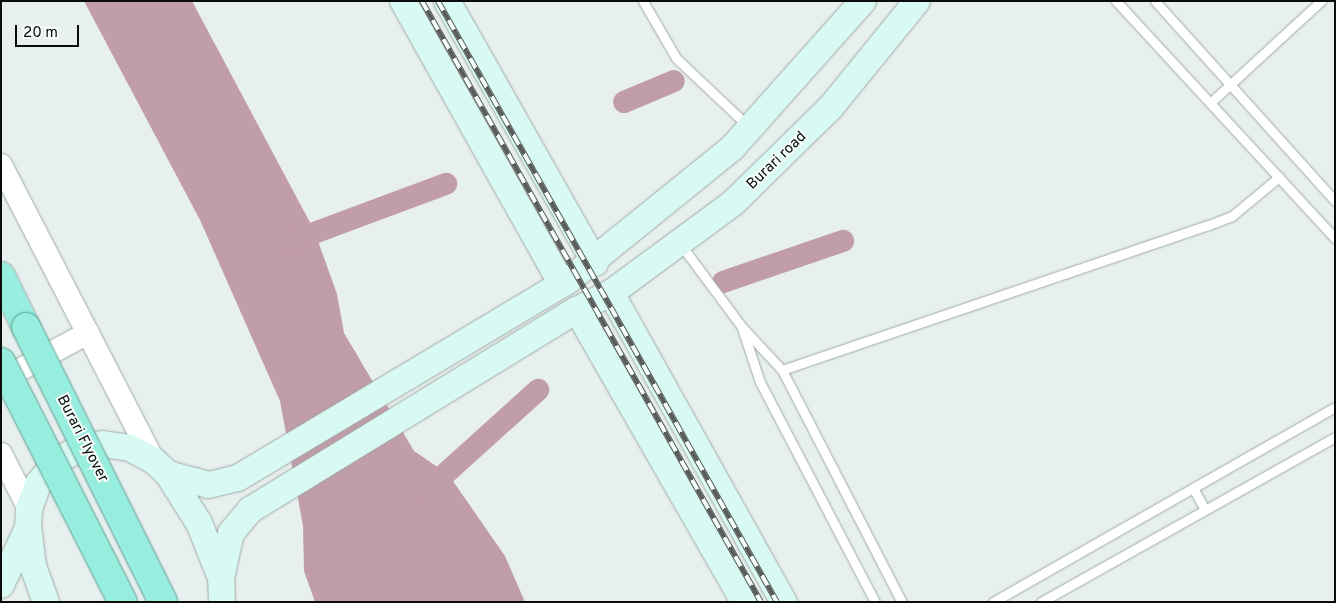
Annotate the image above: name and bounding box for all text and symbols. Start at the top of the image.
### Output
scale bar [18,15,81,47]
text: 20 m [23,24,58,43]
street label: Burari road [744,128,810,194]
street label: Burari Flyover [52,392,112,486]

